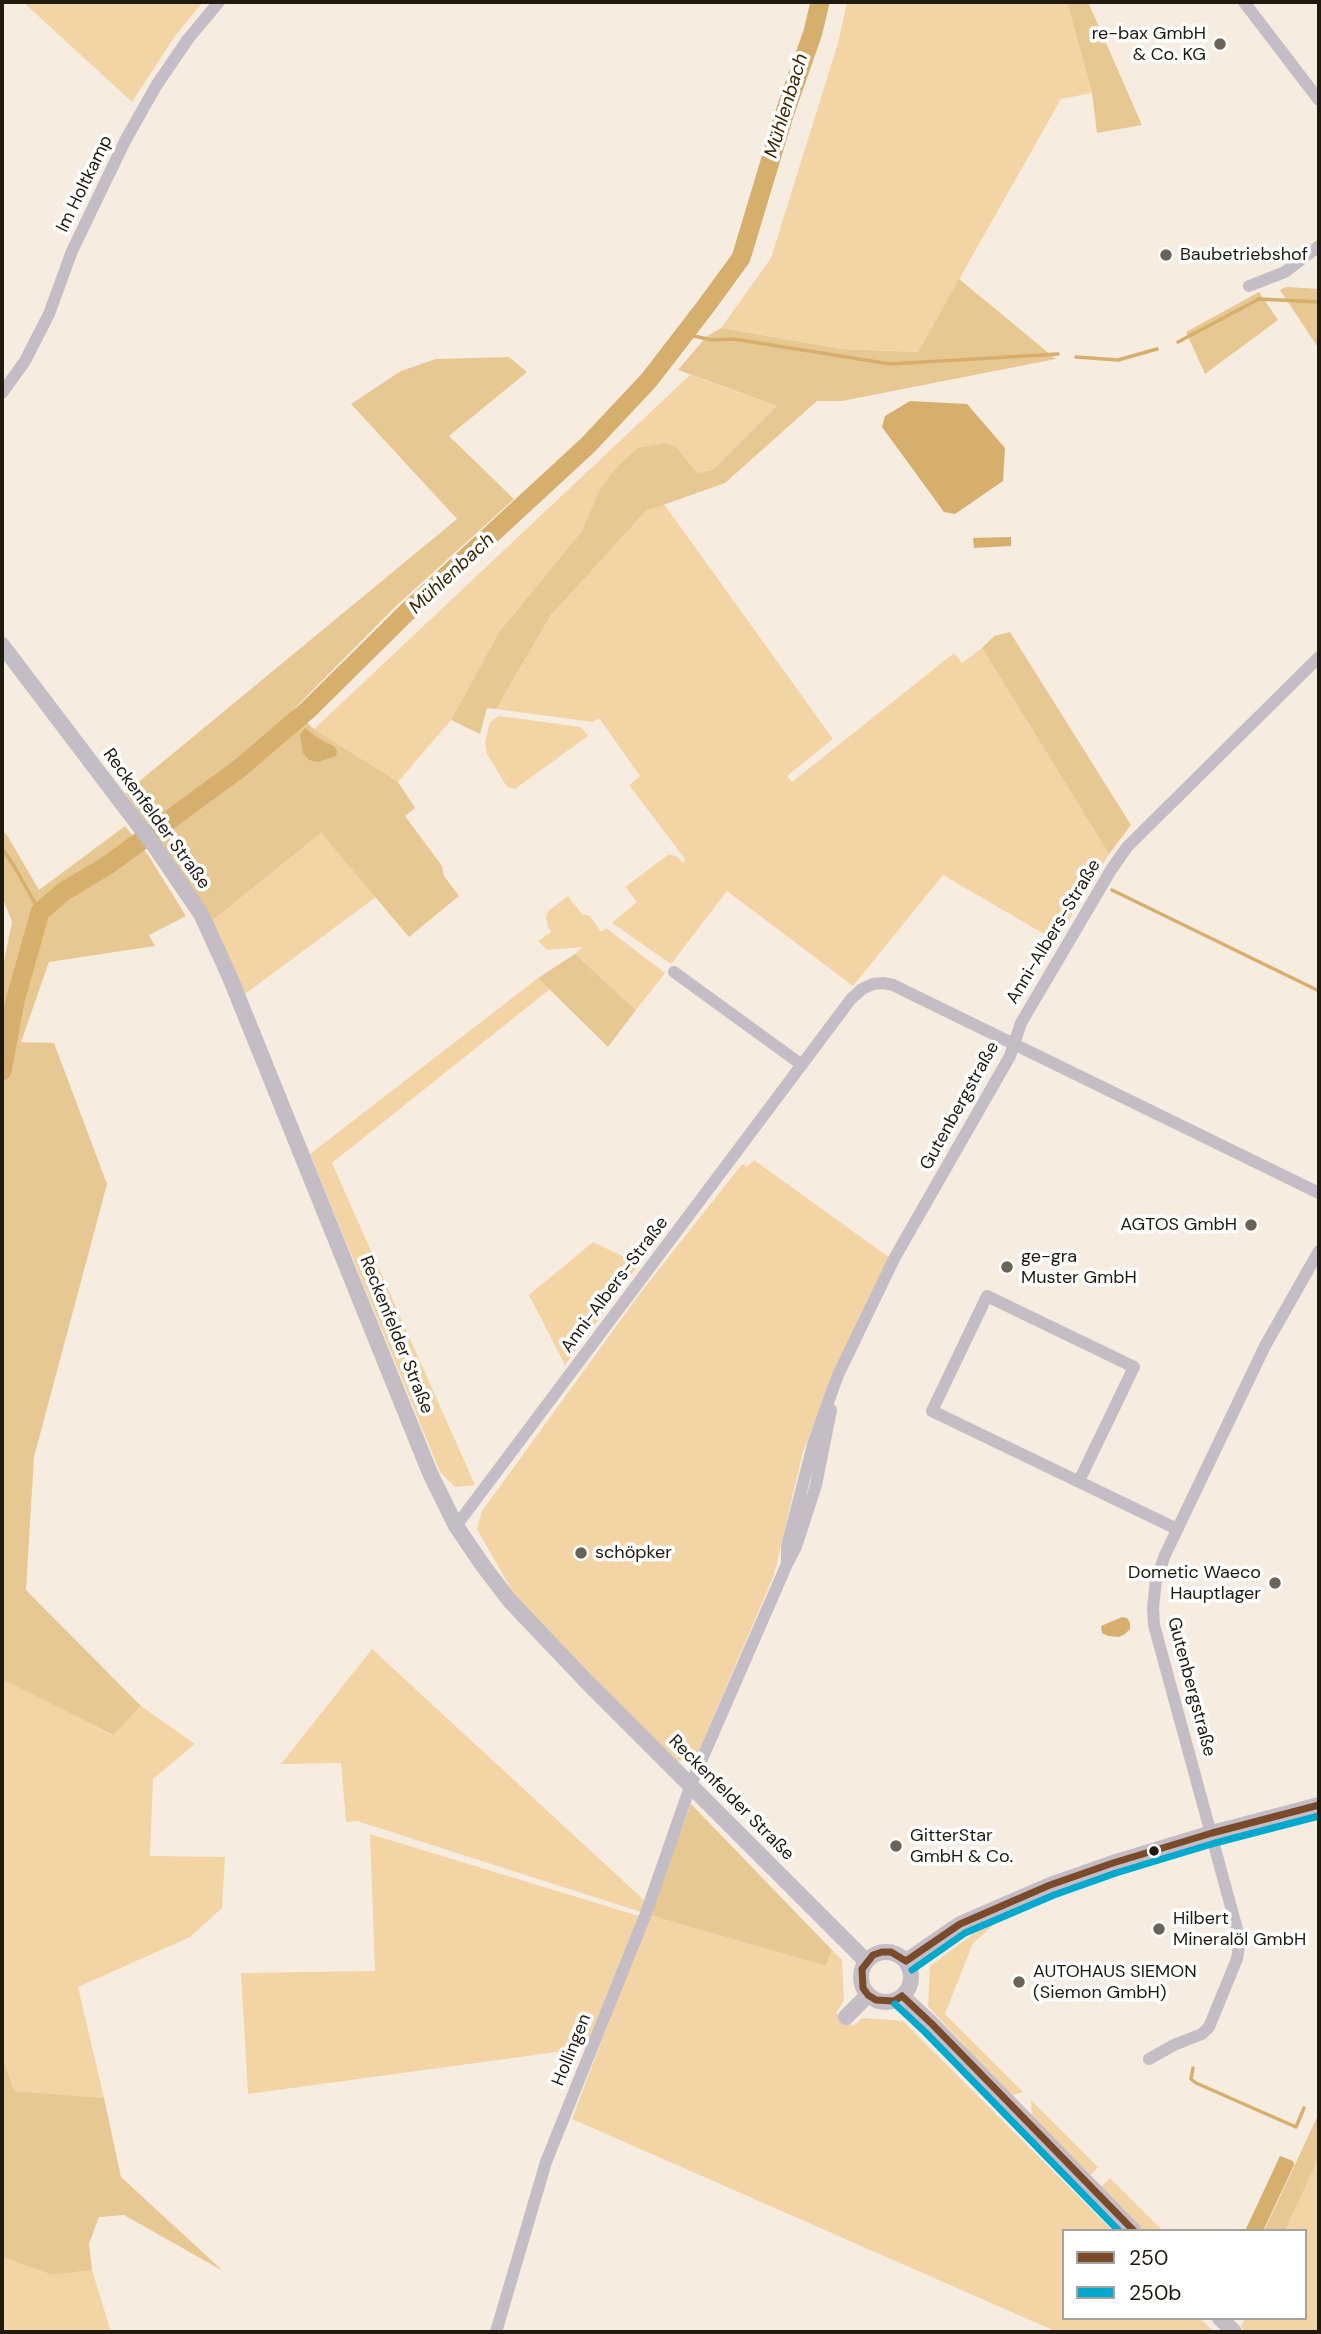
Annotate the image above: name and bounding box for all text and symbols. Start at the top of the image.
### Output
place label: re-bax GmbH & Co. KG [1092,23,1206,66]
marker: re-bax GmbH & Co. KG [1212,36,1228,52]
water label: Mühlenbach [760,51,814,161]
street label: Im Holtkamp [52,132,118,236]
place label: Baubetriebshof [1180,244,1308,266]
marker: Baubetriebshof [1158,247,1174,263]
water label: Mühlenbach [405,529,499,619]
street label: Reckenfelder Straße [98,745,214,893]
street label: Anni-Albers-Straße [1002,856,1106,1008]
street label: Gutenbergstraße [916,1038,1004,1174]
street label: Anni-Albers-Straße [557,1213,673,1357]
place label: AGTOS GmbH [1120,1214,1237,1236]
marker: AGTOS GmbH [1243,1217,1259,1233]
place label: ge-gra Muster GmbH [1021,1246,1137,1288]
street label: Reckenfelder Straße [354,1253,438,1417]
marker: ge-gra Muster GmbH [999,1259,1015,1275]
place label: schöpker [595,1542,672,1564]
marker: schöpker [573,1545,589,1561]
place label: Dometic Waeco Hauptlager [1128,1562,1261,1604]
marker: Dometic Waeco Hauptlager [1267,1575,1283,1591]
street label: Gutenbergstraße [1162,1615,1220,1759]
street label: Reckenfelder Straße [664,1731,798,1865]
place label: GitterStar GmbH & Co. [910,1825,1013,1868]
marker: GitterStar GmbH & Co. [888,1838,904,1854]
unlabelled marker [1147,1844,1161,1858]
place label: Hilbert Mineralöl GmbH [1173,1908,1306,1951]
marker: Hilbert Mineralöl GmbH [1151,1921,1167,1937]
place label: AUTOHAUS SIEMON (Siemon GmbH) [1033,1961,1197,2004]
marker: AUTOHAUS SIEMON (Siemon GmbH) [1011,1974,1027,1990]
street label: Hollingen [548,2011,596,2089]
legend [1062,2229,1307,2320]
text: 250 [1129,2244,1168,2272]
text: 250b [1129,2279,1181,2307]

